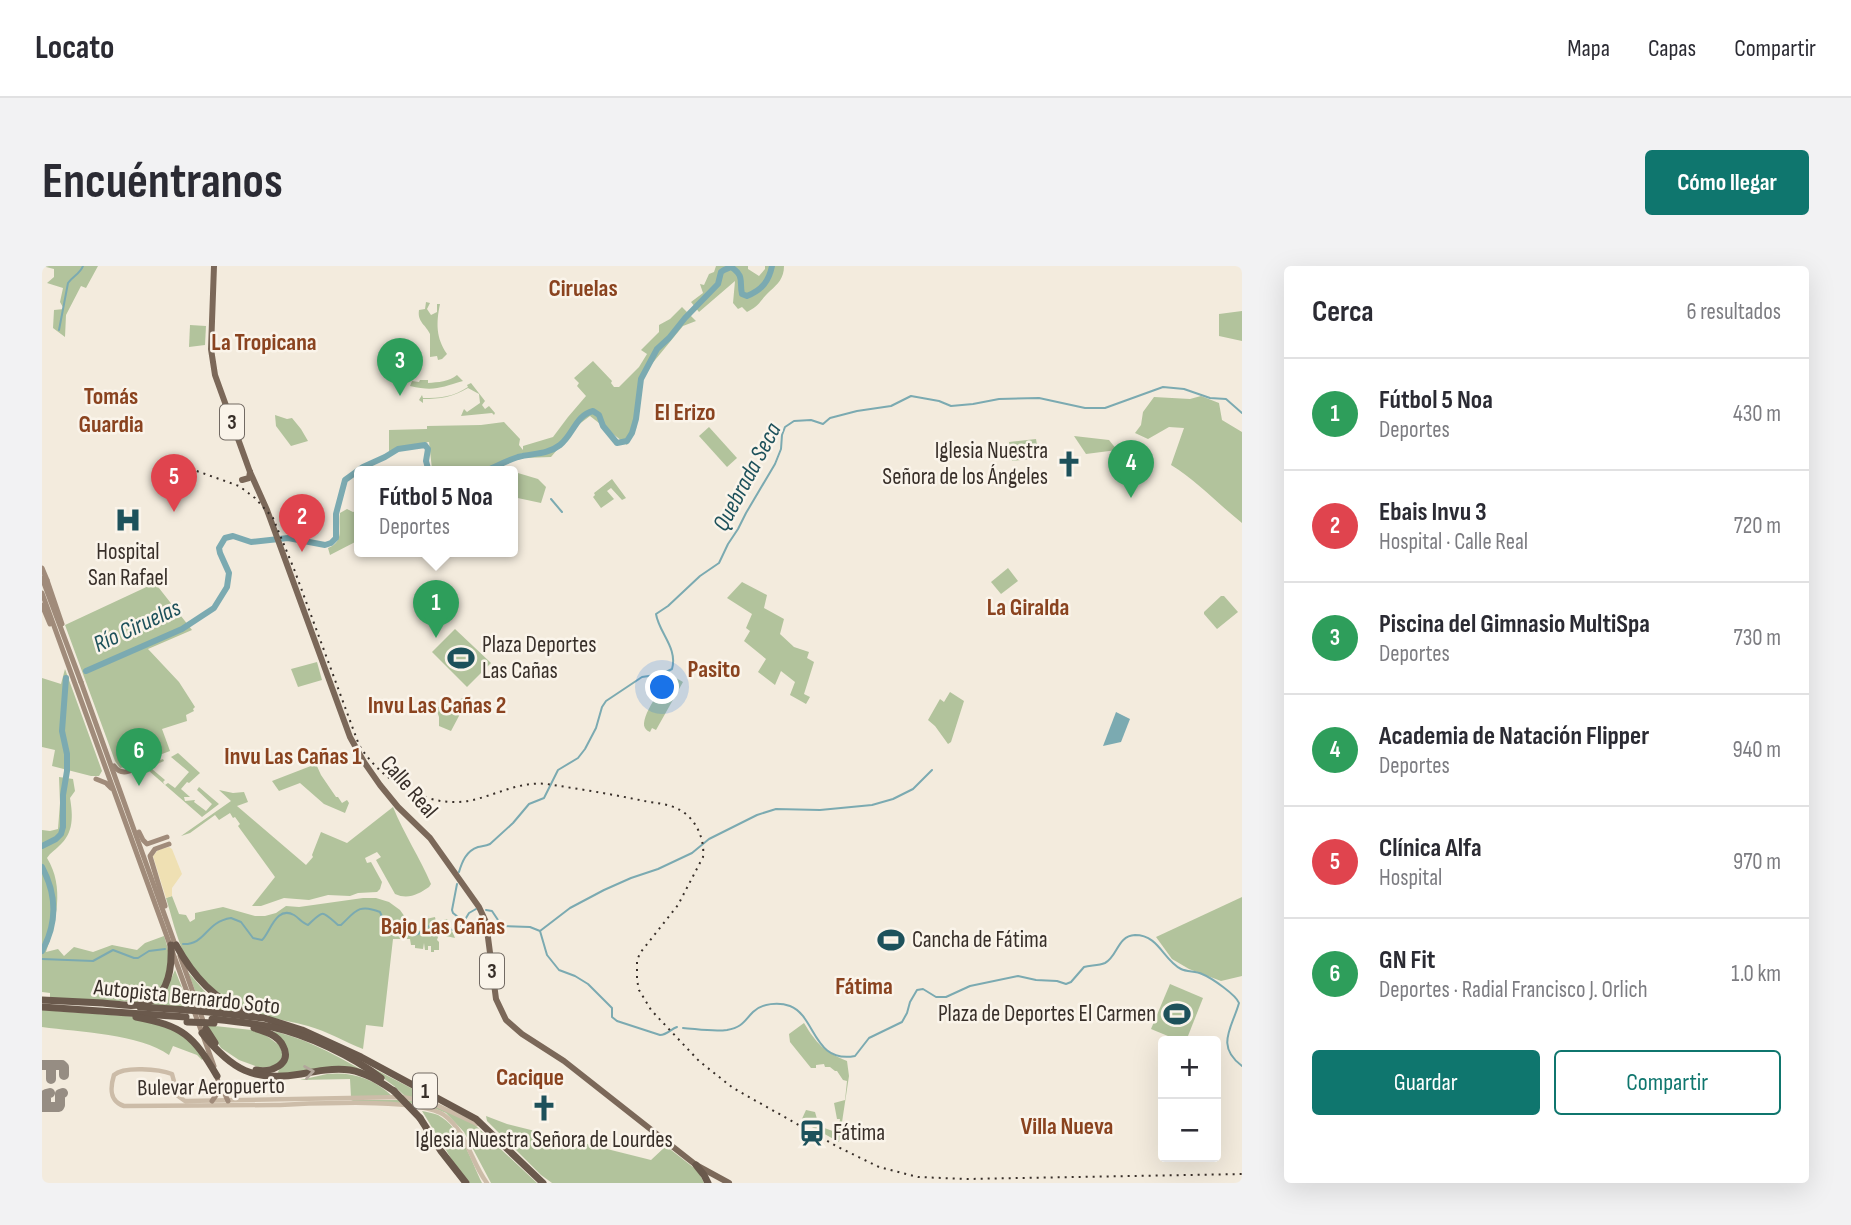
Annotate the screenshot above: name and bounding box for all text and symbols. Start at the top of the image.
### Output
text: Locato [35,28,114,68]
text: Mapa [1567,34,1610,63]
text: Capas [1648,34,1696,63]
text: Compartir [1734,34,1816,63]
button: Cómo llegar [1645,150,1809,215]
text: Encuéntranos [42,153,283,212]
district label: Ciruelas [548,274,618,303]
text: Cerca [1312,294,1374,330]
text: 6 resultados [1686,298,1781,326]
district label: La Tropicana [211,328,317,357]
pin: 3 [377,338,423,396]
district label: Tomás Guardia [78,382,144,439]
text: Fútbol 5 Noa [1379,385,1493,416]
district label: El Erizo [654,398,716,427]
text: 1 [1330,400,1340,428]
text: 430 m [1733,400,1781,428]
road number: 3 [220,404,244,440]
text: Deportes [1379,416,1450,444]
water label: Quebrada Seca [706,418,788,536]
place label: Iglesia Nuestra Señora de los Ángeles [882,437,1048,491]
pin: 4 [1108,440,1154,498]
church icon: Iglesia Nuestra Señora de los Ángeles [1054,449,1084,479]
pin: 5 [151,454,197,512]
popup [354,466,518,557]
text: Fútbol 5 Noa [379,482,493,513]
pin: 2 [279,494,325,552]
text: Ebais Invu 3 [1379,497,1487,528]
hospital icon: Hospital San Rafael [113,505,143,535]
text: 2 [1330,512,1340,540]
text: 720 m [1734,512,1781,540]
text: Deportes [379,513,450,541]
text: Hospital · Calle Real [1379,528,1528,556]
place label: Hospital San Rafael [88,538,168,592]
pin: 1 [413,580,459,638]
water label: Río Ciruelas [89,593,186,659]
district label: La Giralda [987,593,1069,622]
text: Piscina del Gimnasio MultiSpa [1379,609,1650,640]
text: 3 [1330,624,1340,652]
text: 730 m [1733,624,1781,652]
place label: Plaza Deportes Las Cañas [482,631,596,685]
text: Deportes [1379,640,1450,668]
sports icon: Plaza Deportes Las Cañas [446,643,476,673]
district label: Pasito [688,655,740,684]
your location [645,670,679,704]
district label: Invu Las Cañas 2 [368,691,506,720]
text: Academia de Natación Flipper [1379,721,1649,752]
pin: 6 [116,728,162,786]
text: 4 [1330,736,1340,764]
text: 940 m [1733,736,1781,764]
district label: Invu Las Cañas 1 [224,742,362,771]
street label: Calle Real [374,750,444,824]
text: Deportes [1379,752,1450,780]
text: Clínica Alfa [1379,833,1482,864]
text: 5 [1330,848,1340,876]
text: 970 m [1733,848,1781,876]
text: Hospital [1379,864,1442,892]
district label: Bajo Las Cañas [381,912,505,941]
sports icon: Cancha de Fátima [876,925,906,955]
place label: Cancha de Fátima [912,926,1048,954]
text: GN Fit [1379,945,1435,976]
road number: 3 [480,954,504,988]
text: 6 [1330,960,1340,988]
text: 1.0 km [1731,960,1781,988]
district label: Fátima [835,972,893,1001]
street label: Autopista Bernardo Soto [92,973,281,1021]
text: Deportes · Radial Francisco J. Orlich [1379,976,1648,1004]
sports icon: Plaza de Deportes El Carmen [1162,999,1192,1029]
place label: Plaza de Deportes El Carmen [938,1000,1156,1028]
map controls [1158,1036,1221,1162]
button: + [1158,1036,1221,1099]
button: Guardar [1312,1050,1540,1115]
button: Compartir [1554,1050,1781,1115]
district label: Cacique [496,1063,564,1092]
one-way arrow [303,1065,315,1080]
street label: Bulevar Aeropuerto [137,1072,285,1102]
road number: 1 [413,1074,437,1108]
church icon: Iglesia Nuestra Señora de Lourdes [529,1093,559,1123]
button: − [1158,1099,1221,1162]
district label: Villa Nueva [1021,1112,1113,1141]
station icon: Fátima [797,1118,827,1148]
place label: Fátima [833,1119,885,1147]
place label: Iglesia Nuestra Señora de Lourdes [415,1126,673,1154]

